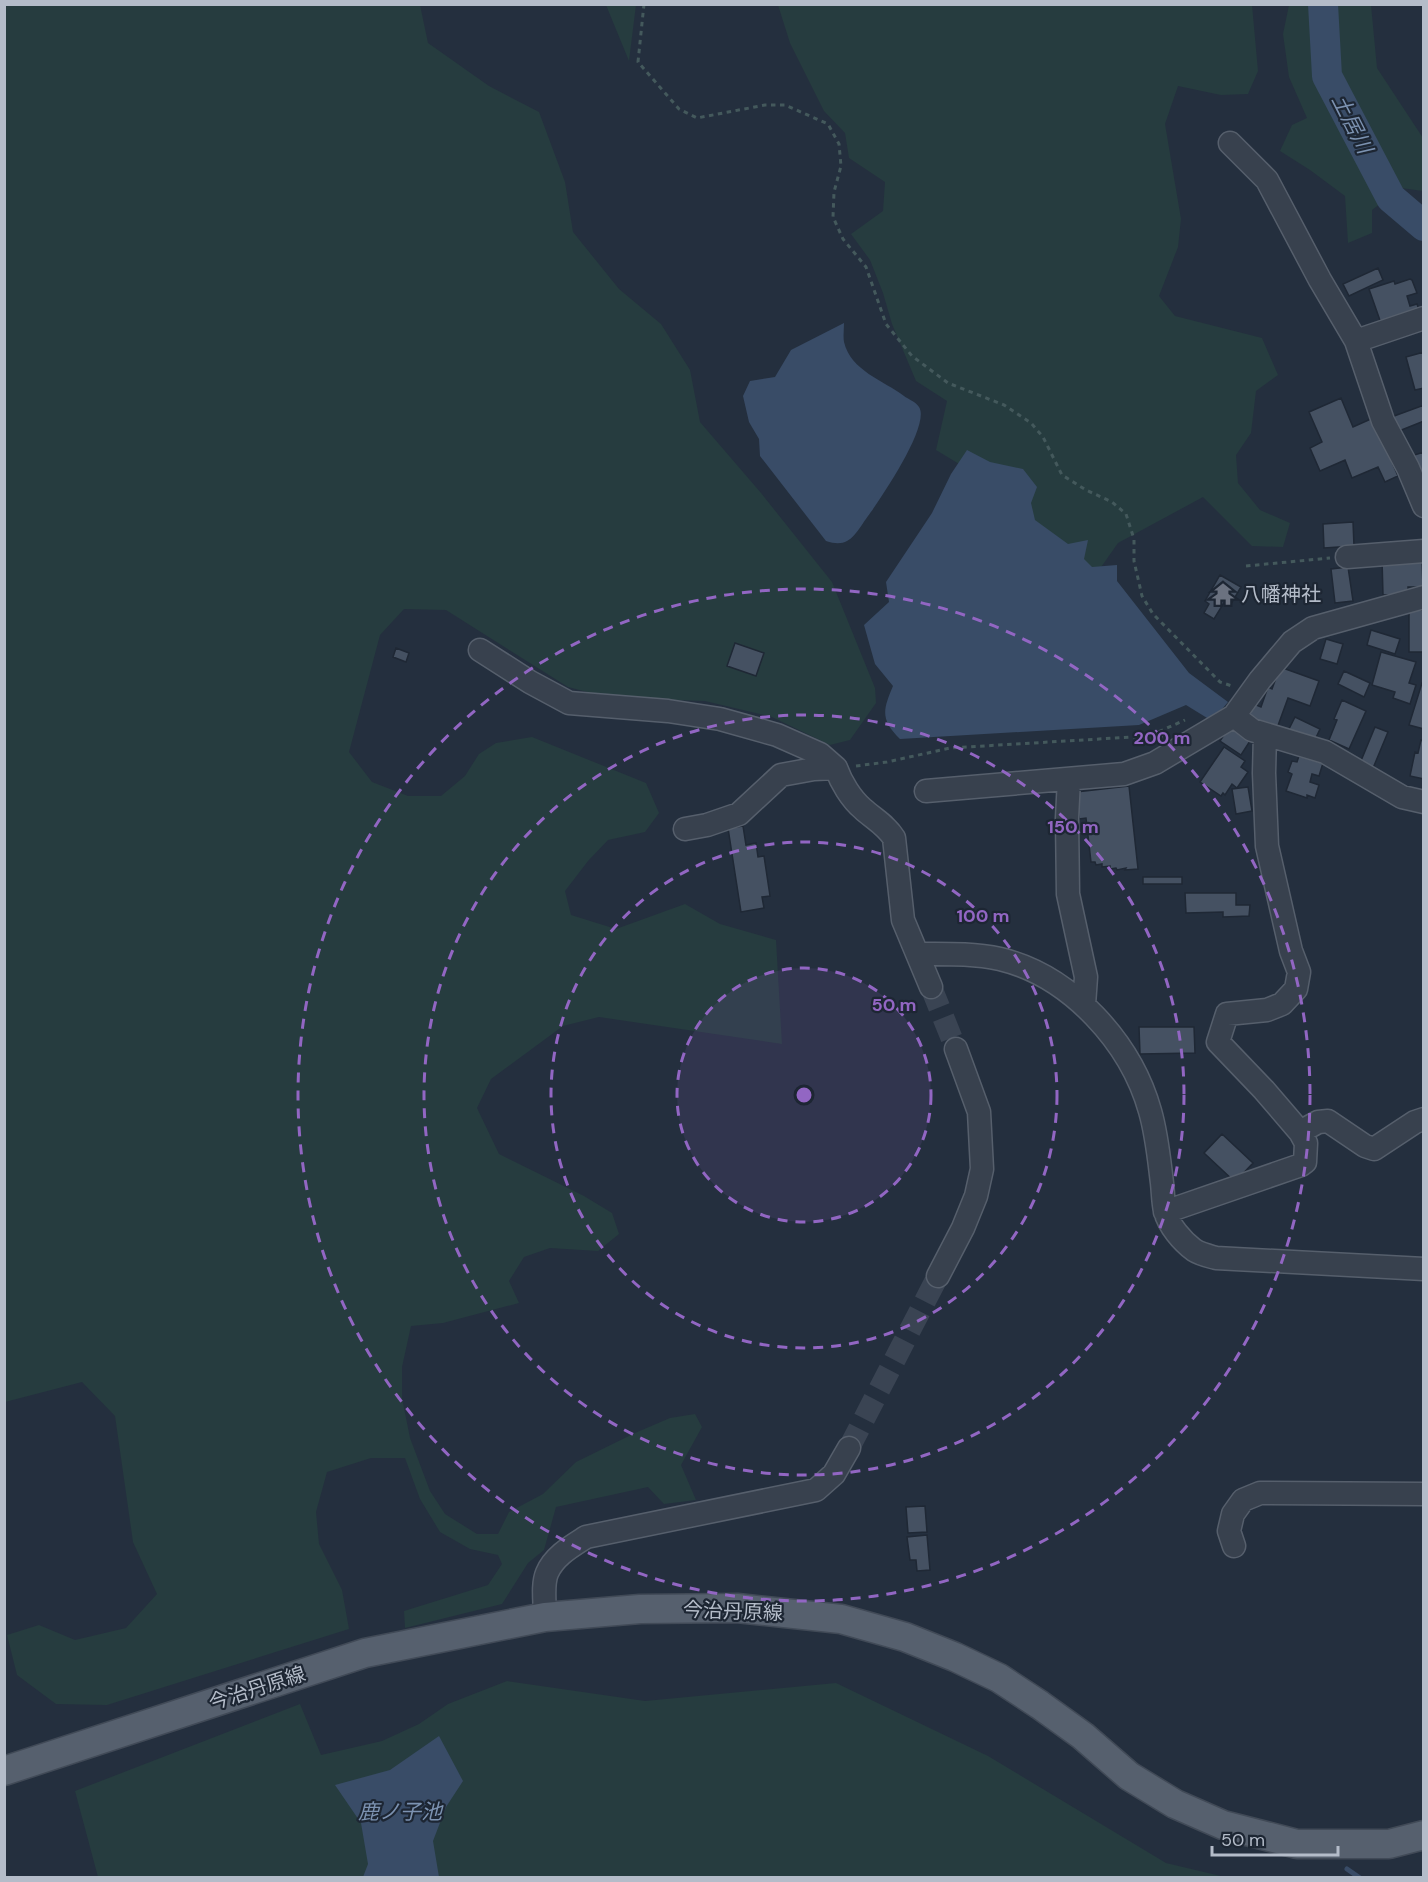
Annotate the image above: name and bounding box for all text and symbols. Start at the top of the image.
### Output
water label: 土居川 [1325,90,1380,160]
temple icon: 八幡神社 [1210,581,1236,607]
place label: 八幡神社 [1241,581,1321,607]
text: 200 m [1134,726,1190,750]
text: 150 m [1047,815,1099,839]
text: 100 m [956,904,1010,928]
text: 50 m [871,993,917,1017]
centre of rings [794,1085,814,1105]
street label: 今治丹原線 [683,1596,783,1626]
street label: 今治丹原線 [205,1660,309,1716]
water label: 鹿ノ子池 [358,1798,444,1826]
scale bar [1212,1819,1338,1857]
text: 50 m [1221,1828,1265,1852]

